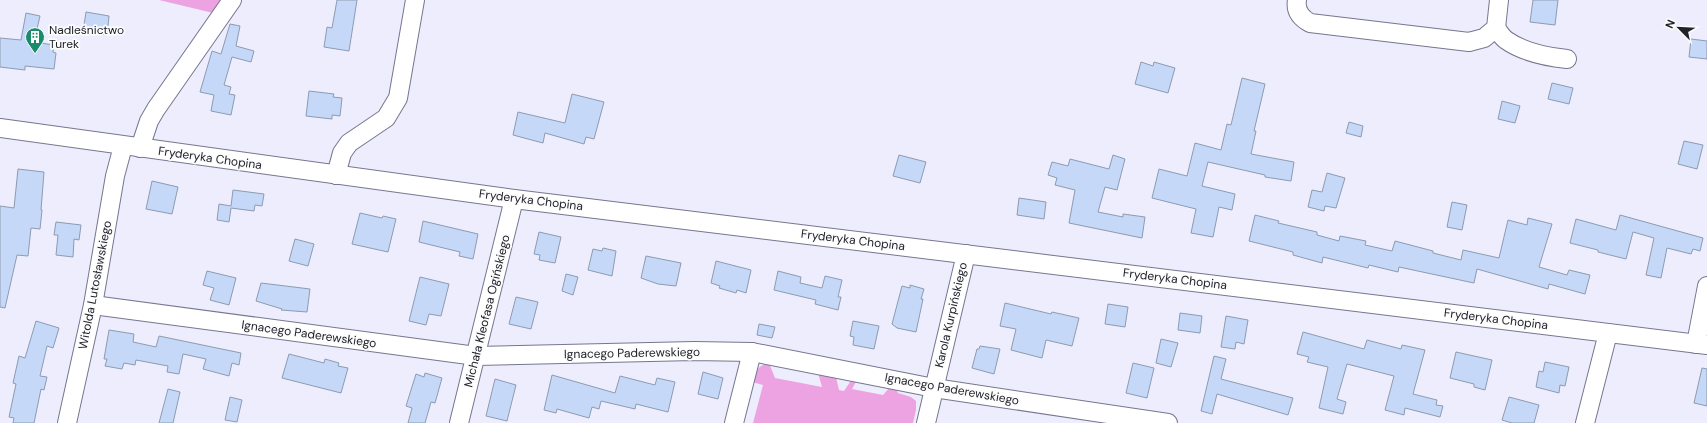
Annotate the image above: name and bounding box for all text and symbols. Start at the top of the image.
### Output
north arrow [1659,8,1699,48]
text: N [1662,17,1678,30]
place label: Nadleśnictwo Turek [49,22,124,52]
building icon: Nadleśnictwo Turek [24,26,46,54]
street label: Fryderyka Chopina [157,143,263,173]
street label: Fryderyka Chopina [478,186,584,214]
street label: Witolda Lutosławskiego [75,219,115,351]
street label: Fryderyka Chopina [800,226,906,254]
street label: Michała Kleofasa Ogińskiego [460,233,514,389]
street label: Karola Kurpińskiego [931,261,971,369]
street label: Fryderyka Chopina [1122,265,1228,293]
street label: Fryderyka Chopina [1443,305,1549,333]
street label: Ignacego Paderewskiego [240,317,378,351]
street label: Ignacego Paderewskiego [564,344,700,362]
street label: Ignacego Paderewskiego [884,369,1020,409]

